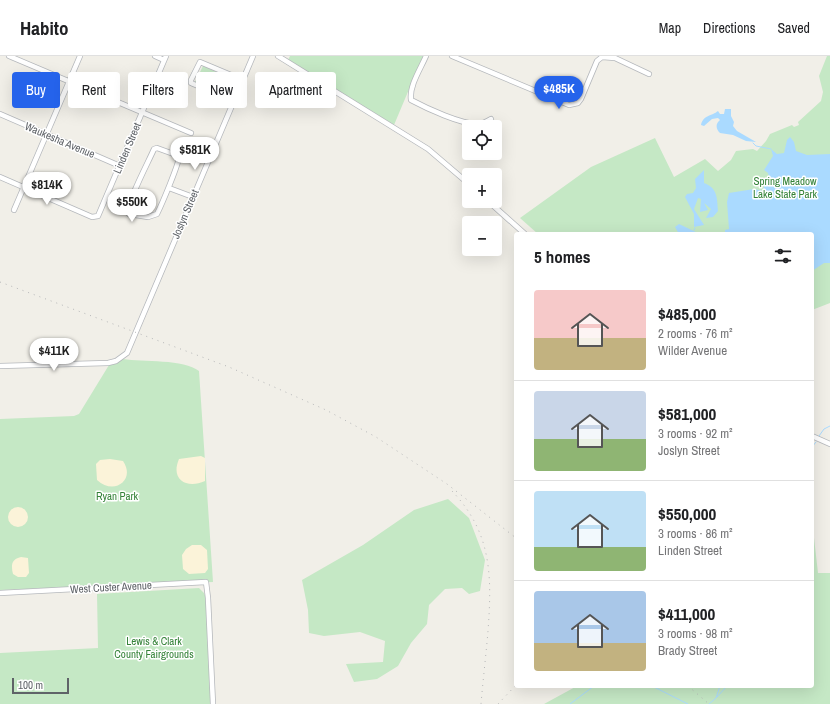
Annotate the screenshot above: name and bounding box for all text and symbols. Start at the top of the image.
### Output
text: Habito [20,15,68,41]
text: Map [659,19,681,37]
text: Directions [703,19,755,37]
text: Saved [777,19,810,37]
chip: Buy [12,72,60,108]
chip: Rent [68,72,120,108]
chip: Filters [128,72,188,108]
chip: New [196,72,247,108]
chip: Apartment [255,72,336,108]
pin: $485K [531,76,587,110]
text: $485K [543,80,575,97]
street label: Waukesha Avenue [23,119,97,161]
street label: Linden Street [110,120,144,176]
map controls [462,120,502,256]
button: locate [462,120,502,160]
pin: $581K [167,137,223,171]
text: $581K [179,141,211,158]
button: + [462,168,502,208]
pin: $814K [19,172,75,206]
park label: Spring Meadow Lake State Park [753,174,818,201]
text: $814K [31,176,63,193]
street label: Joslyn Street [168,187,202,241]
pin: $550K [104,189,160,223]
text: $550K [116,193,148,210]
button: − [462,216,502,256]
text: 5 homes [534,245,591,268]
icon: filters [772,245,794,267]
text: $485,000 [658,302,716,325]
icon: home [566,306,614,354]
text: 2 rooms · 76 m² [658,325,733,342]
pin: $411K [26,338,82,372]
text: $411K [39,342,69,359]
text: Wilder Avenue [658,342,727,359]
text: $581,000 [658,402,716,425]
icon: home [566,407,614,455]
text: 3 rooms · 92 m² [658,425,733,442]
text: Joslyn Street [658,442,720,459]
park label: Ryan Park [96,489,139,503]
text: $550,000 [658,502,716,525]
icon: home [566,507,614,555]
text: 3 rooms · 86 m² [658,525,733,542]
text: Linden Street [658,542,722,559]
street label: West Custer Avenue [70,578,152,596]
text: $411,000 [658,602,715,625]
icon: home [566,607,614,655]
text: 3 rooms · 98 m² [658,625,733,642]
park label: Lewis & Clark County Fairgrounds [114,634,194,661]
text: Brady Street [658,642,717,659]
scale bar [12,676,69,695]
text: 100 m [18,678,43,692]

